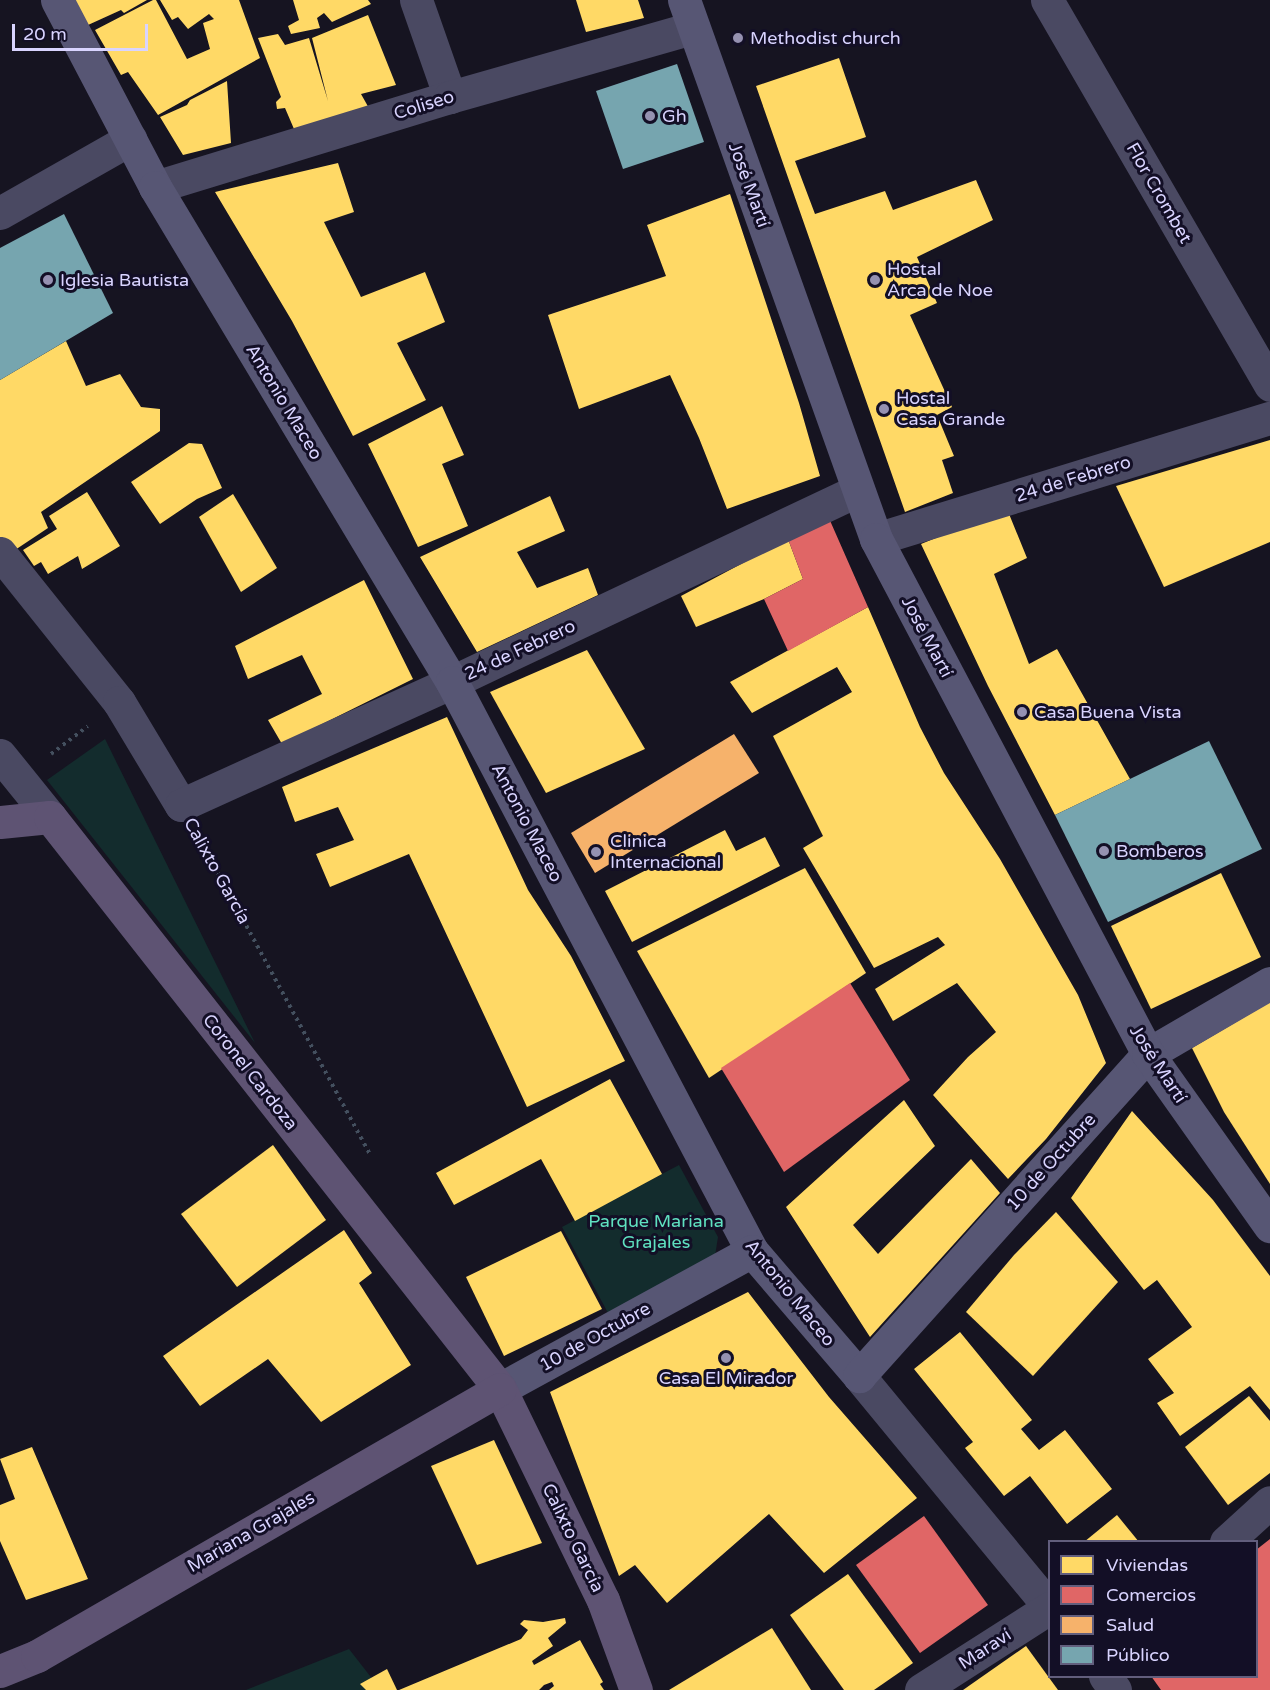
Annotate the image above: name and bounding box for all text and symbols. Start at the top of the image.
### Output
scale bar [15,12,152,50]
text: 20 m [23,23,67,45]
place label: Methodist church [750,27,901,49]
marker: Methodist church [731,31,745,45]
street label: Coliseo [391,86,457,124]
place label: Gh [662,105,687,127]
marker: Gh [643,109,657,123]
street label: Flor Crombet [1121,139,1197,247]
street label: José Martí [724,140,774,230]
place label: Hostal Arca de Noe [887,259,993,302]
place label: Iglesia Bautista [60,269,189,291]
marker: Iglesia Bautista [41,273,55,287]
marker: Hostal Arca de Noe [868,273,882,287]
street label: Antonio Maceo [241,340,327,464]
place label: Hostal Casa Grande [896,388,1005,430]
marker: Hostal Casa Grande [877,402,891,416]
street label: 24 de Febrero [1013,451,1133,507]
street label: José Martí [897,593,957,681]
street label: 24 de Febrero [461,615,579,685]
place label: Casa Buena Vista [1034,701,1182,723]
marker: Casa Buena Vista [1015,705,1029,719]
street label: Antonio Maceo [487,760,567,886]
street label: Calixto García [179,814,255,928]
place label: Clinica Internacional [610,831,721,874]
place label: Bomberos [1116,840,1204,862]
marker: Clinica Internacional [587,843,605,861]
marker: Bomberos [1097,844,1111,858]
street label: Coronel Cardoza [198,1010,302,1134]
street label: José Martí [1125,1021,1191,1107]
street label: 10 de Octubre [1002,1109,1100,1215]
park label: Parque Mariana Grajales [588,1211,724,1254]
street label: Antonio Maceo [740,1235,840,1351]
street label: 10 de Octubre [536,1298,654,1376]
marker: Casa El Mirador [719,1351,733,1365]
place label: Casa El Mirador [659,1367,793,1389]
street label: Calixto García [537,1480,609,1596]
street label: Mariana Grajales [184,1487,318,1577]
legend [1048,1540,1258,1678]
text: Viviendas [1106,1554,1188,1576]
text: Comercios [1106,1584,1196,1606]
text: Salud [1106,1614,1154,1636]
street label: Maraví [955,1624,1015,1674]
text: Público [1106,1644,1170,1666]

